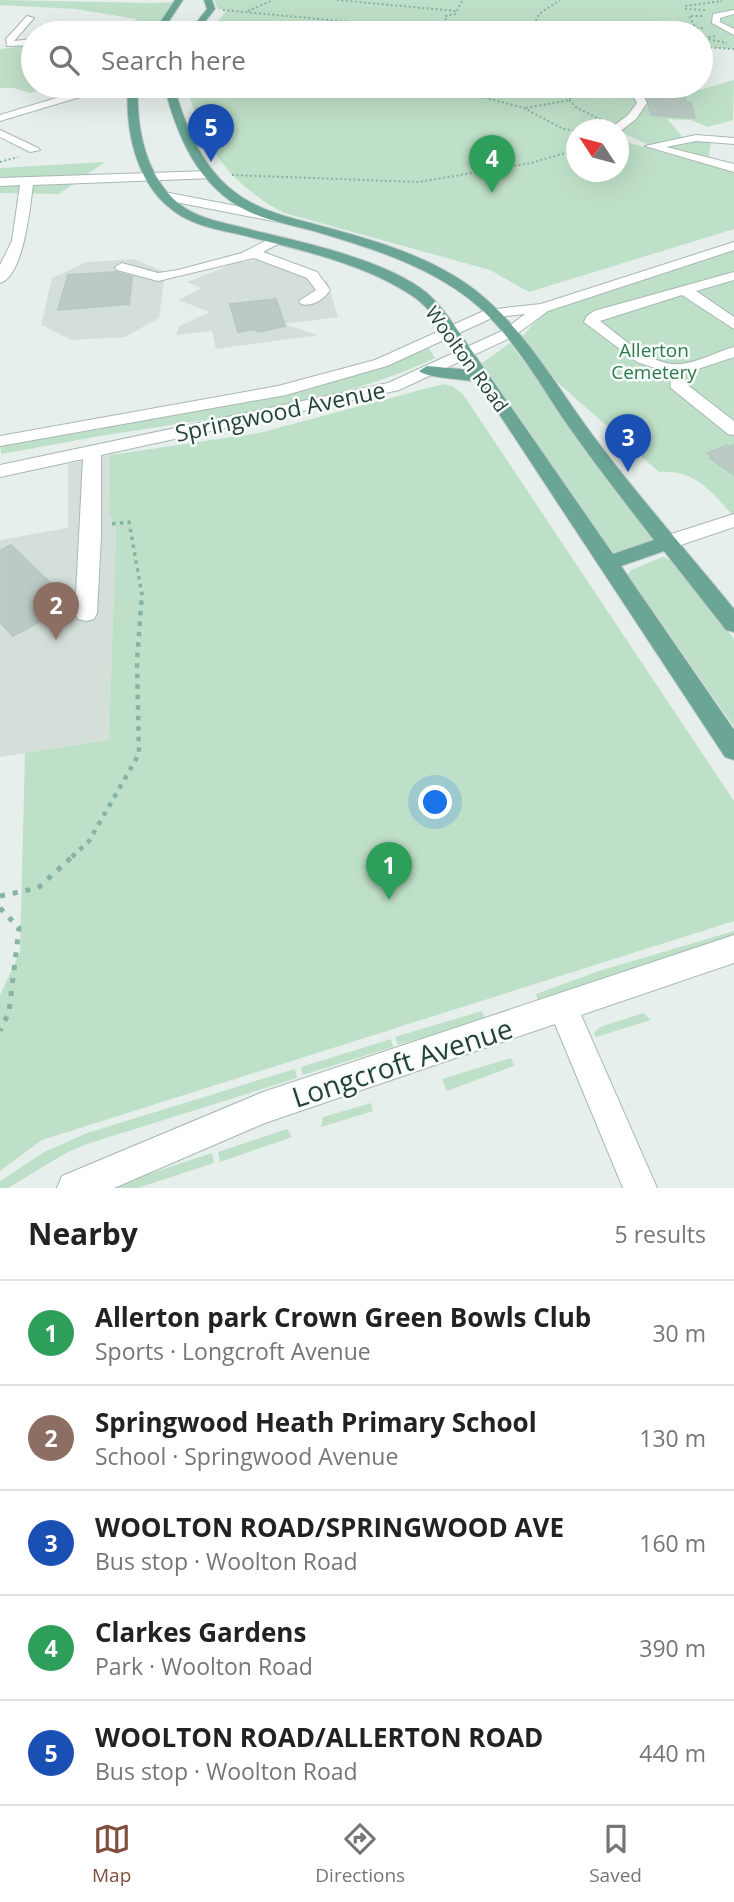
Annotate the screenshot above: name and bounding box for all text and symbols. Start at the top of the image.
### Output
search box [21,21,713,98]
icon: search [45,41,83,79]
text: Search here [101,42,246,78]
pin: 5 [188,104,234,162]
north arrow [566,119,629,182]
pin: 4 [469,135,515,193]
street label: Woolton Road [420,301,514,417]
park label: Allerton Cemetery [611,337,697,385]
street label: Springwood Avenue [172,373,388,449]
pin: 3 [605,414,651,472]
pin: 2 [33,582,79,640]
your location [418,785,452,819]
pin: 1 [366,842,412,900]
street label: Longcroft Avenue [287,1008,517,1116]
text: Nearby [28,1213,138,1254]
text: 5 results [615,1218,706,1250]
text: Allerton park Crown Green Bowls Club [95,1299,591,1335]
text: 1 [44,1317,58,1349]
text: 30 m [652,1317,706,1349]
text: Sports · Longcroft Avenue [95,1335,371,1367]
text: Springwood Heath Primary School [95,1404,537,1440]
text: 2 [44,1422,58,1454]
text: 130 m [639,1422,706,1454]
text: School · Springwood Avenue [95,1440,398,1472]
text: WOOLTON ROAD/SPRINGWOOD AVE [95,1509,564,1545]
text: 3 [44,1527,58,1559]
text: 160 m [639,1527,706,1559]
text: Bus stop · Woolton Road [95,1545,358,1577]
text: Clarkes Gardens [95,1614,306,1650]
text: 4 [44,1632,58,1664]
text: 390 m [639,1632,706,1664]
text: Park · Woolton Road [95,1650,313,1682]
text: WOOLTON ROAD/ALLERTON ROAD [95,1719,543,1755]
text: 5 [44,1737,58,1769]
text: 440 m [639,1737,706,1769]
text: Bus stop · Woolton Road [95,1755,358,1787]
tab: Map [92,1820,131,1888]
tab: Directions [315,1820,405,1888]
tab: Saved [589,1820,642,1888]

